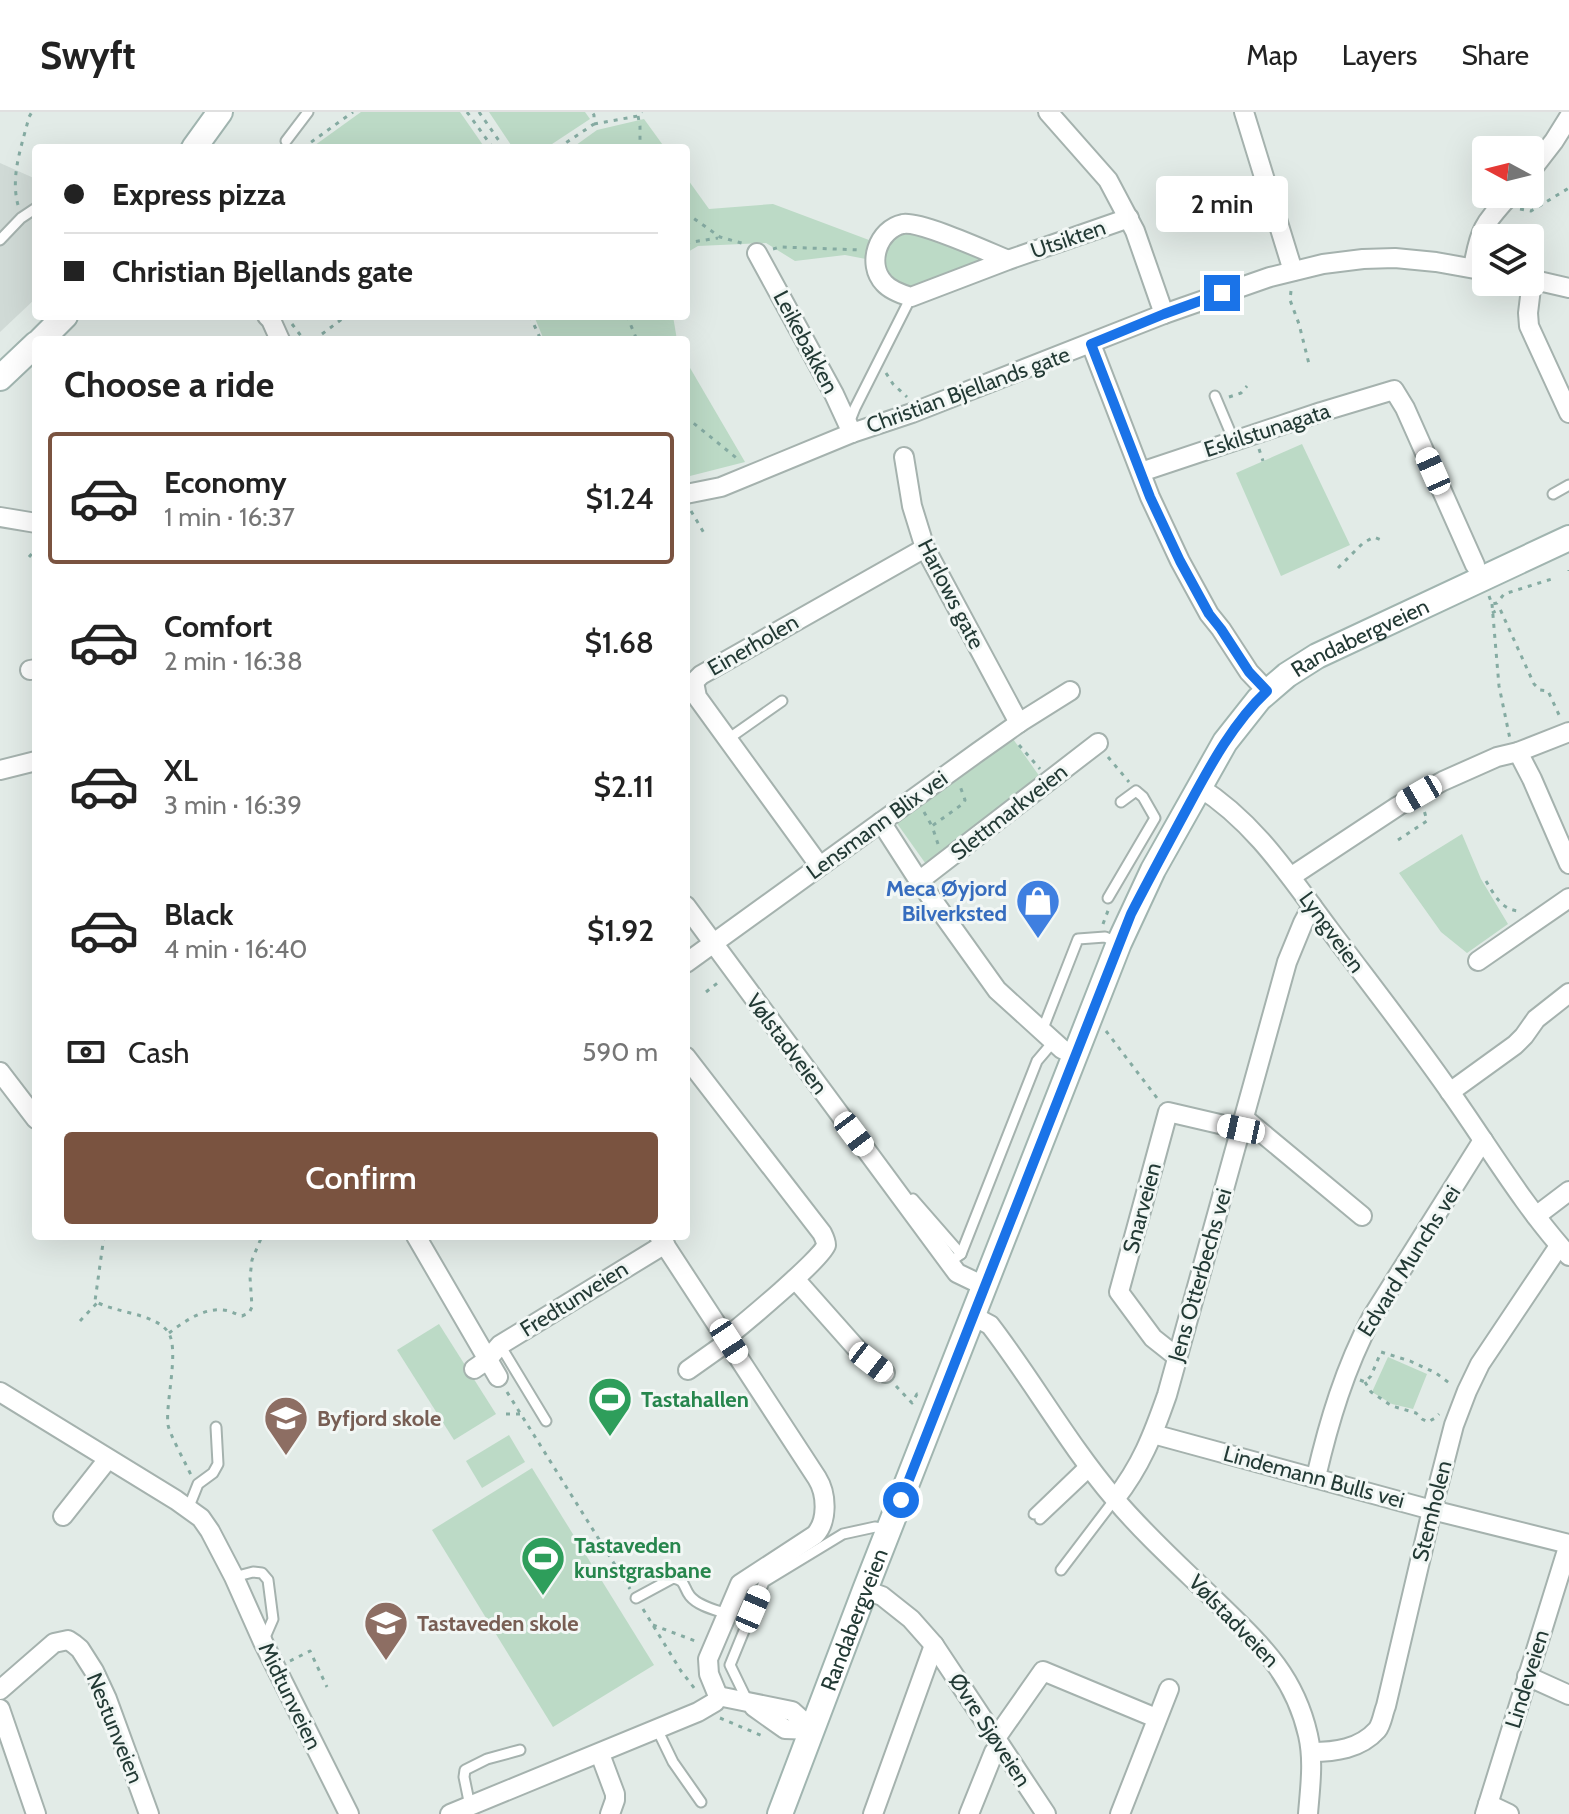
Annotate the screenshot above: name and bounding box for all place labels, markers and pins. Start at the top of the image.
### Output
place label: Meca Øyjord Bilverksted [886,875,1007,927]
shop icon: Meca Øyjord Bilverksted [1014,877,1062,940]
sports icon: Tastahallen [586,1375,634,1438]
place label: Tastahallen [641,1386,749,1413]
school or university icon: Byfjord skole [262,1394,310,1457]
place label: Byfjord skole [317,1405,441,1432]
place label: Tastaveden kunstgrasbane [574,1532,711,1584]
sports icon: Tastaveden kunstgrasbane [519,1534,567,1597]
school or university icon: Tastaveden skole [362,1599,410,1662]
place label: Tastaveden skole [417,1610,579,1637]

